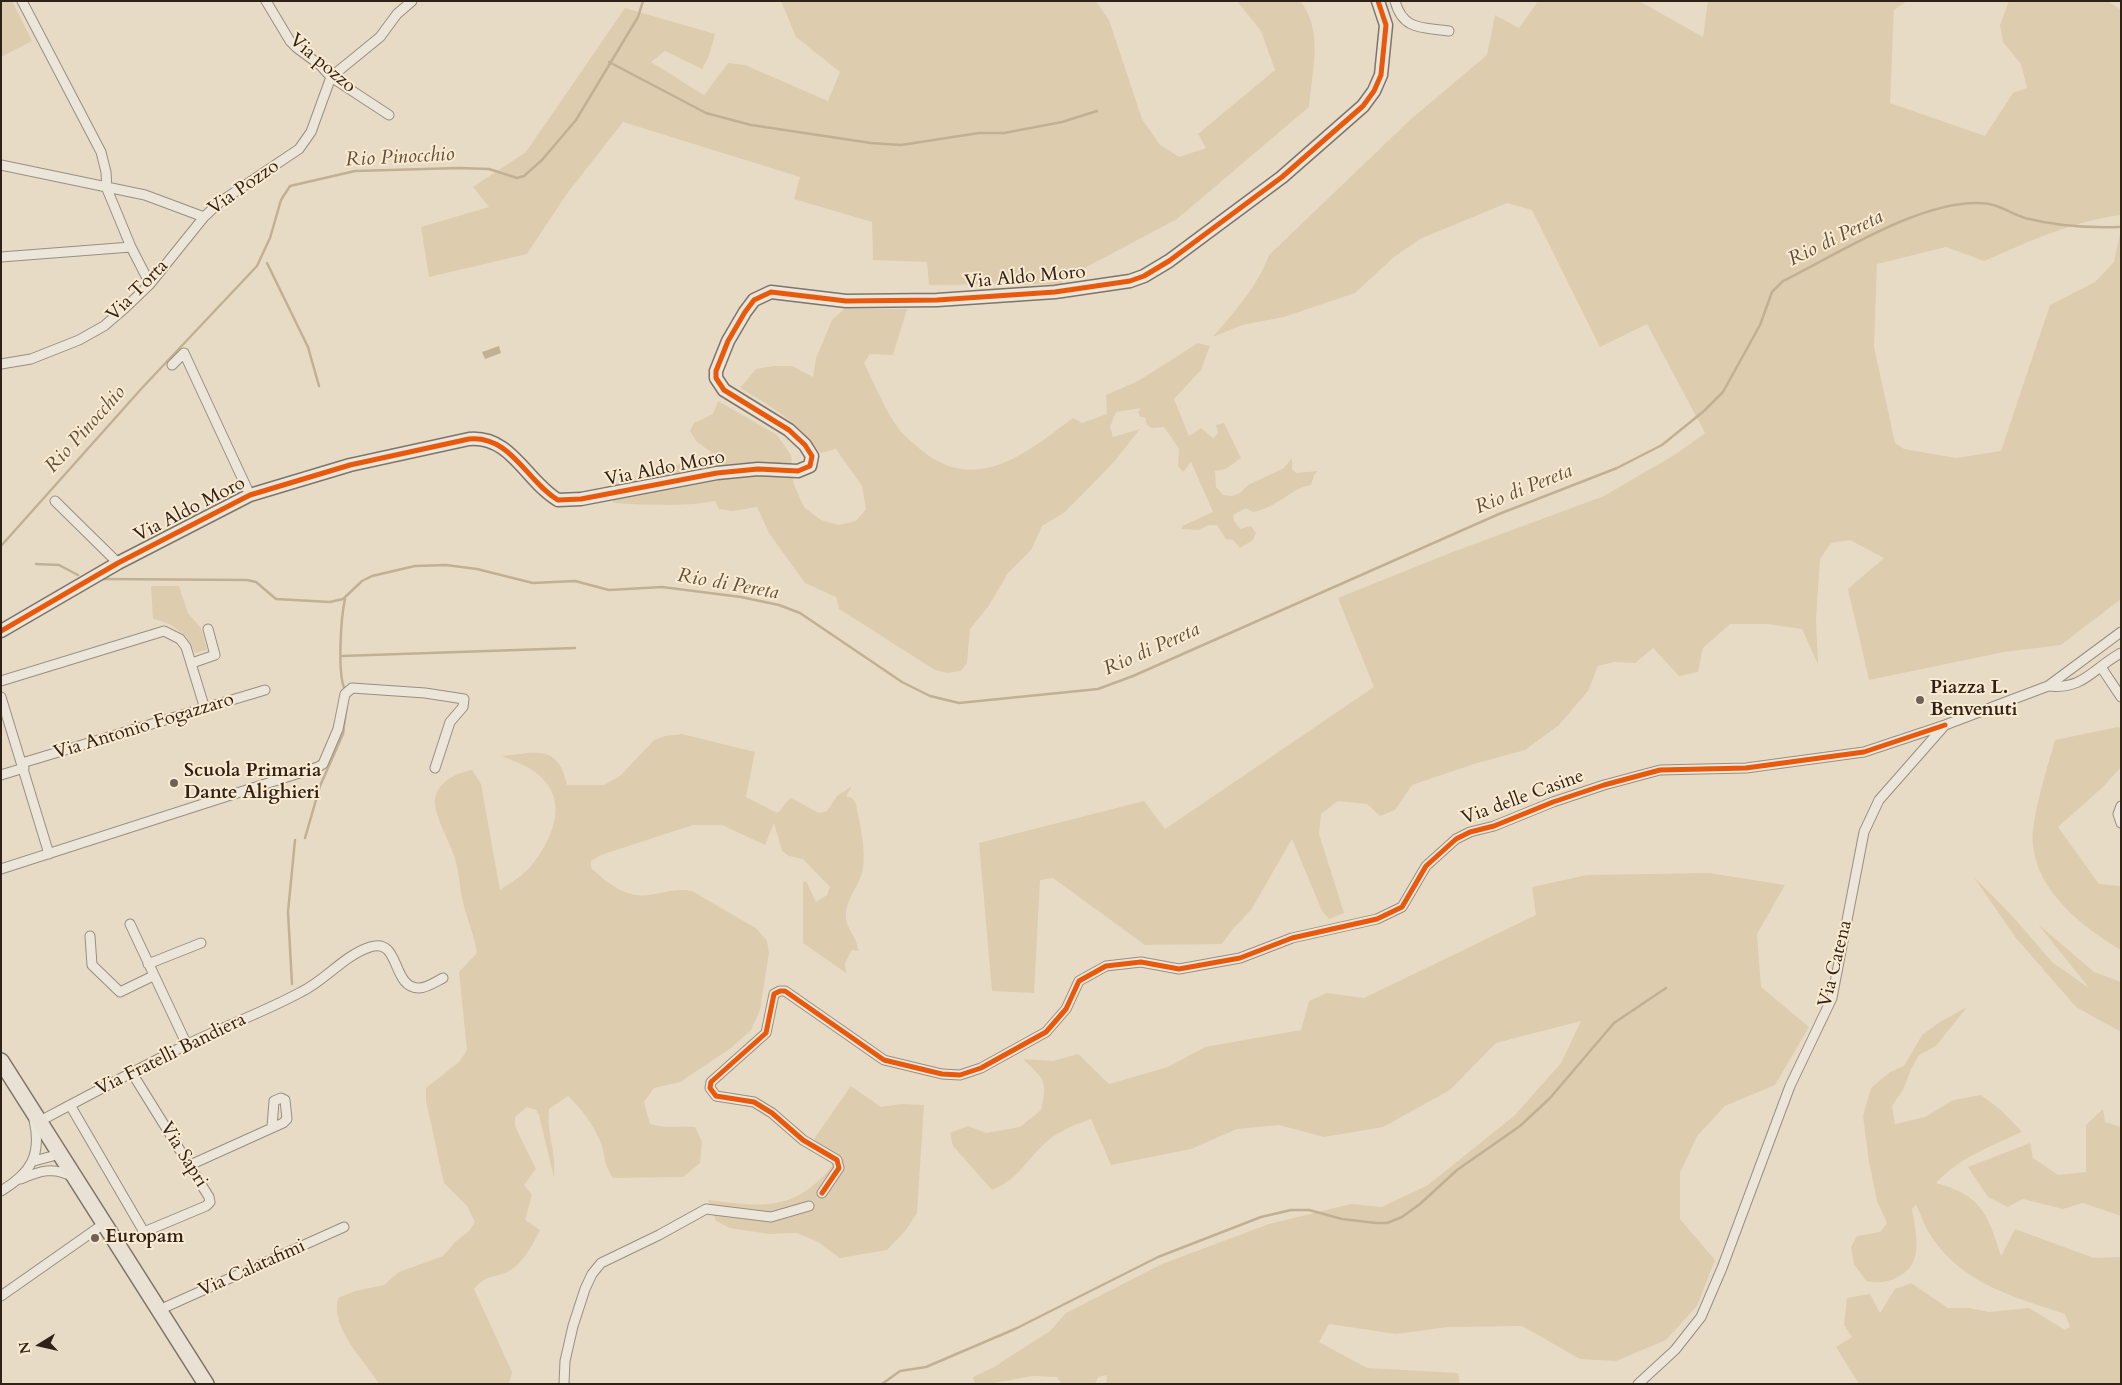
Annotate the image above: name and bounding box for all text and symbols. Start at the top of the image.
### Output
street label: Via pozzo [284,29,360,99]
water label: Rio Pinocchio [345,143,455,173]
street label: Via Pozzo [204,155,284,221]
water label: Rio di Pereta [1785,206,1887,272]
street label: Via Torta [102,255,174,327]
street label: Via Aldo Moro [963,261,1087,295]
water label: Rio Pinocchio [41,381,131,479]
street label: Via Aldo Moro [603,446,727,492]
water label: Rio di Pereta [1472,460,1576,520]
street label: Via Aldo Moro [131,472,249,548]
water label: Rio di Pereta [675,564,781,606]
water label: Rio di Pereta [1100,618,1204,682]
place label: Piazza L. Benvenuti [1930,678,2018,722]
street label: Via Antonio Fogazzaro [51,689,237,765]
marker: Piazza L. Benvenuti [1914,694,1926,706]
place label: Scuola Primaria Dante Alighieri [184,761,321,805]
street label: Via delle Casine [1459,765,1587,831]
marker: Scuola Primaria Dante Alighieri [168,777,180,789]
street label: Via Catena [1814,918,1858,1010]
street label: Via Fratelli Bandiera [92,1009,250,1101]
street label: Via Sapri [154,1118,212,1192]
place label: Europam [105,1227,184,1249]
marker: Europam [89,1232,101,1244]
street label: Via Calatafimi [195,1235,309,1303]
north arrow [15,1320,65,1370]
text: N [14,1340,35,1355]

